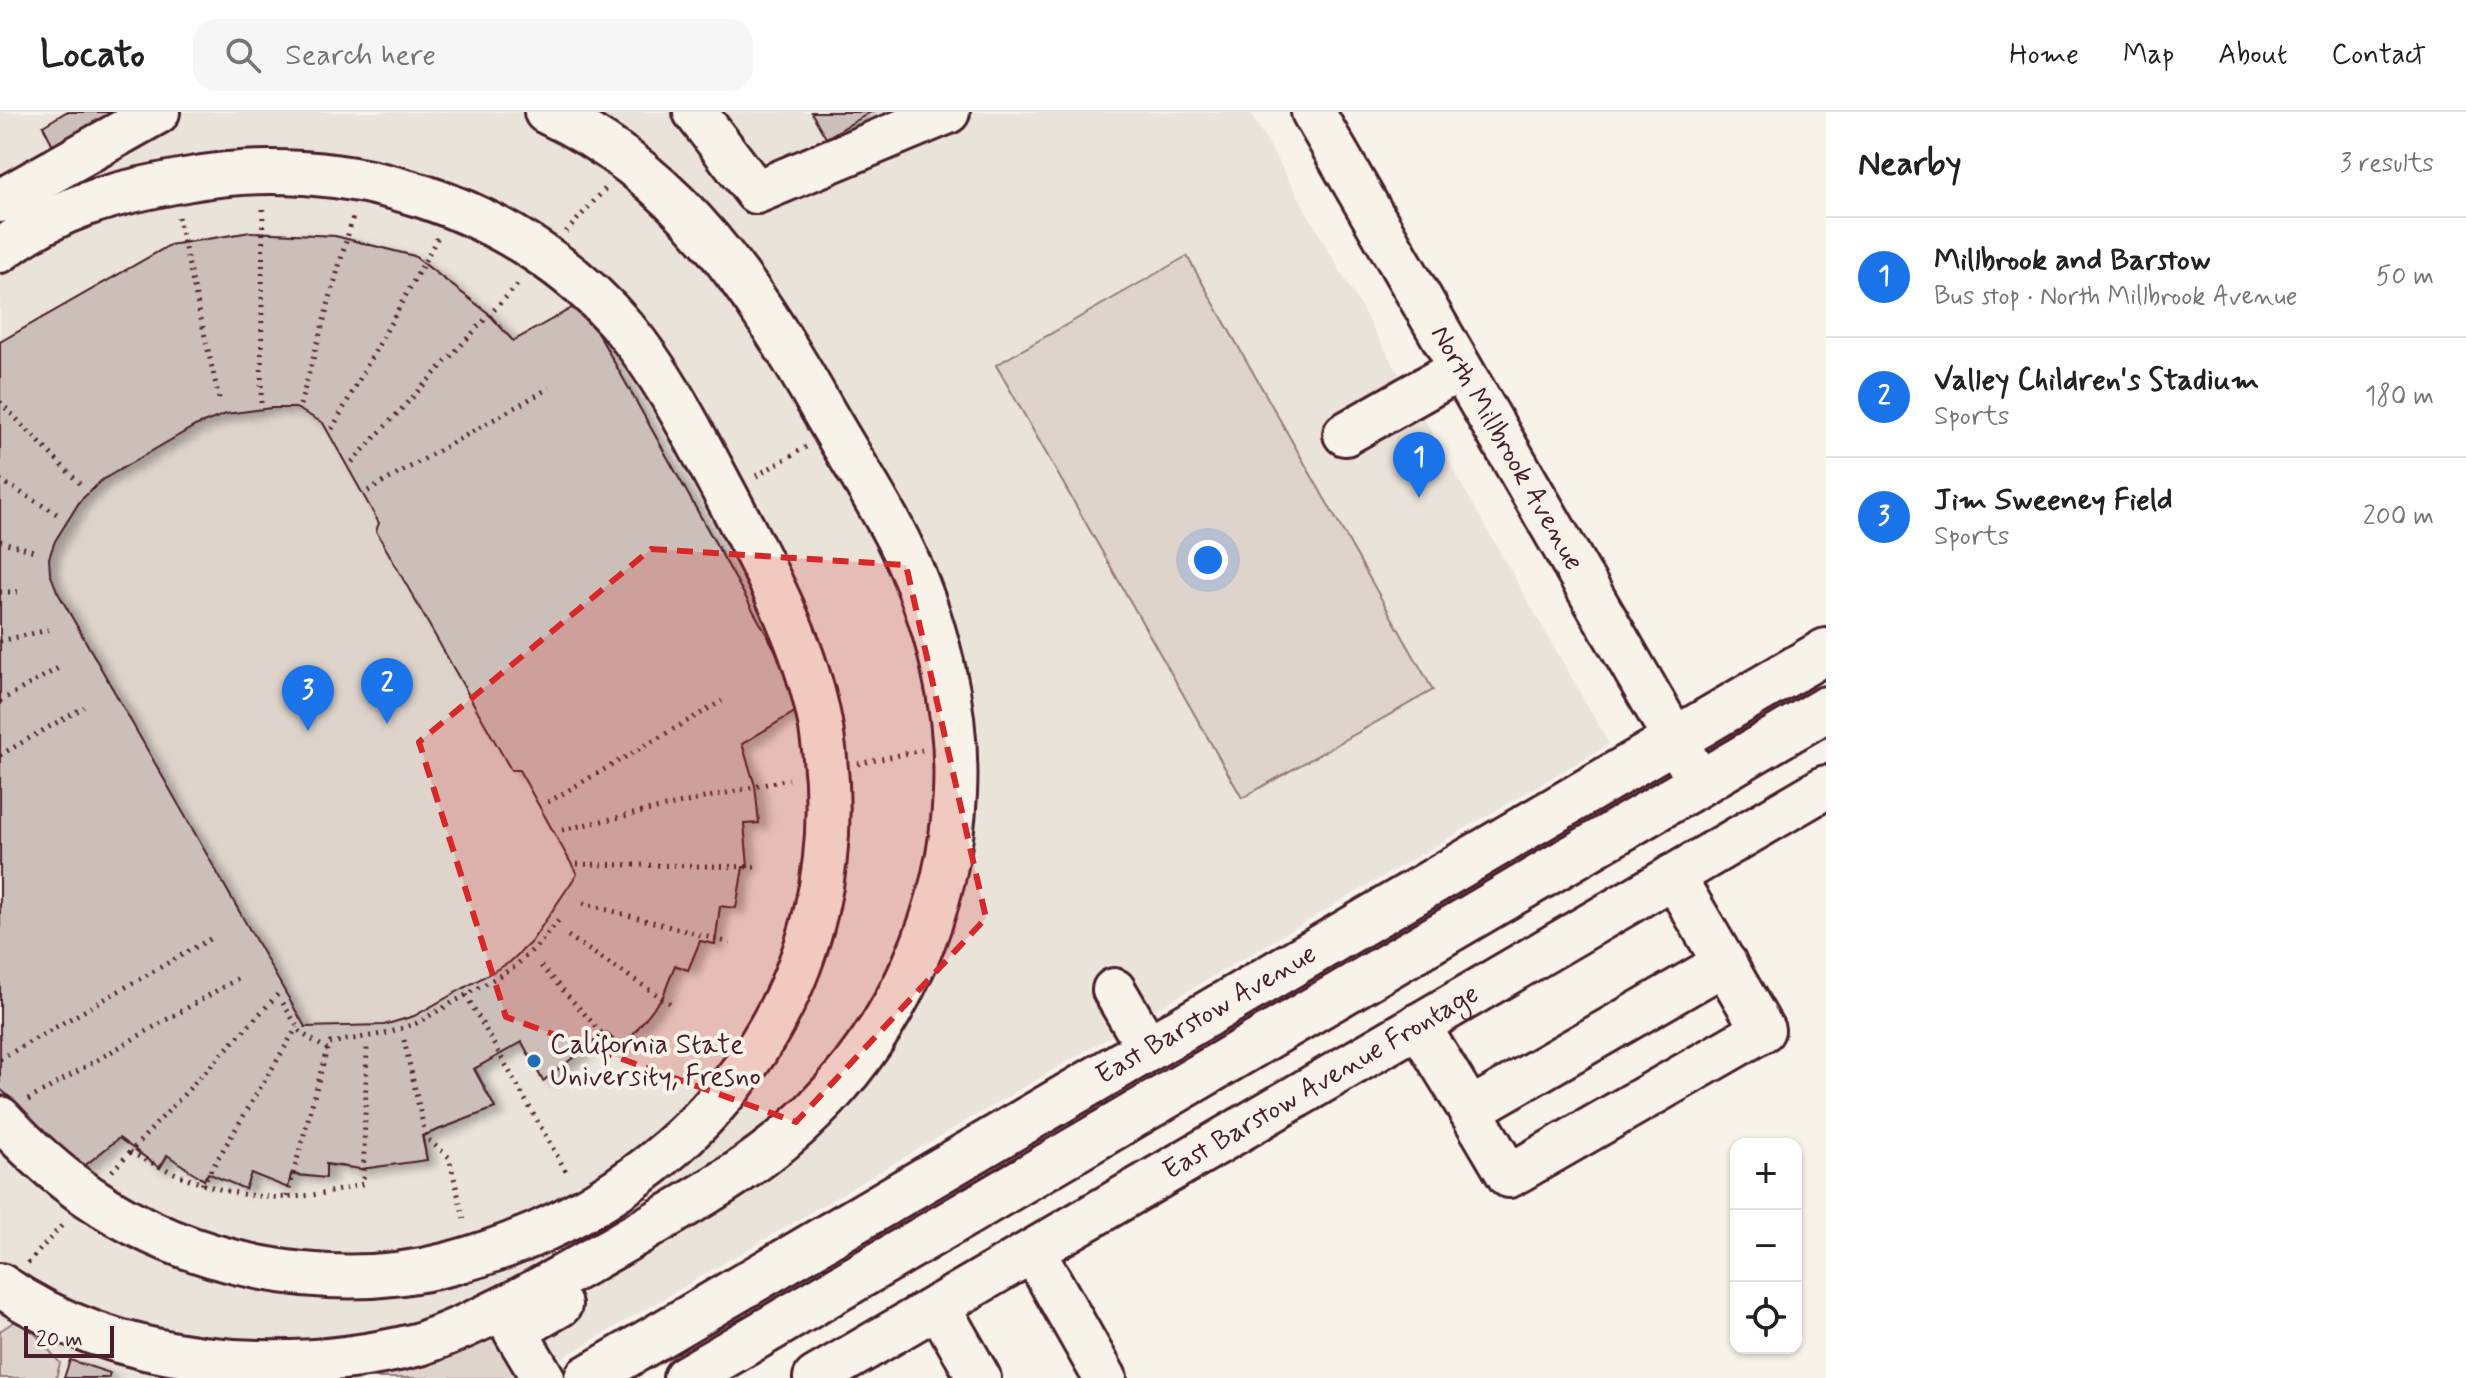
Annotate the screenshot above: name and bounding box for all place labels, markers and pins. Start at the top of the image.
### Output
pin: 1 [1393,432,1445,498]
pin: 2 [361,658,413,724]
pin: 3 [282,665,334,731]
place label: California State University, Fresno [550,1027,761,1096]
marker: California State University, Fresno [525,1052,543,1070]

